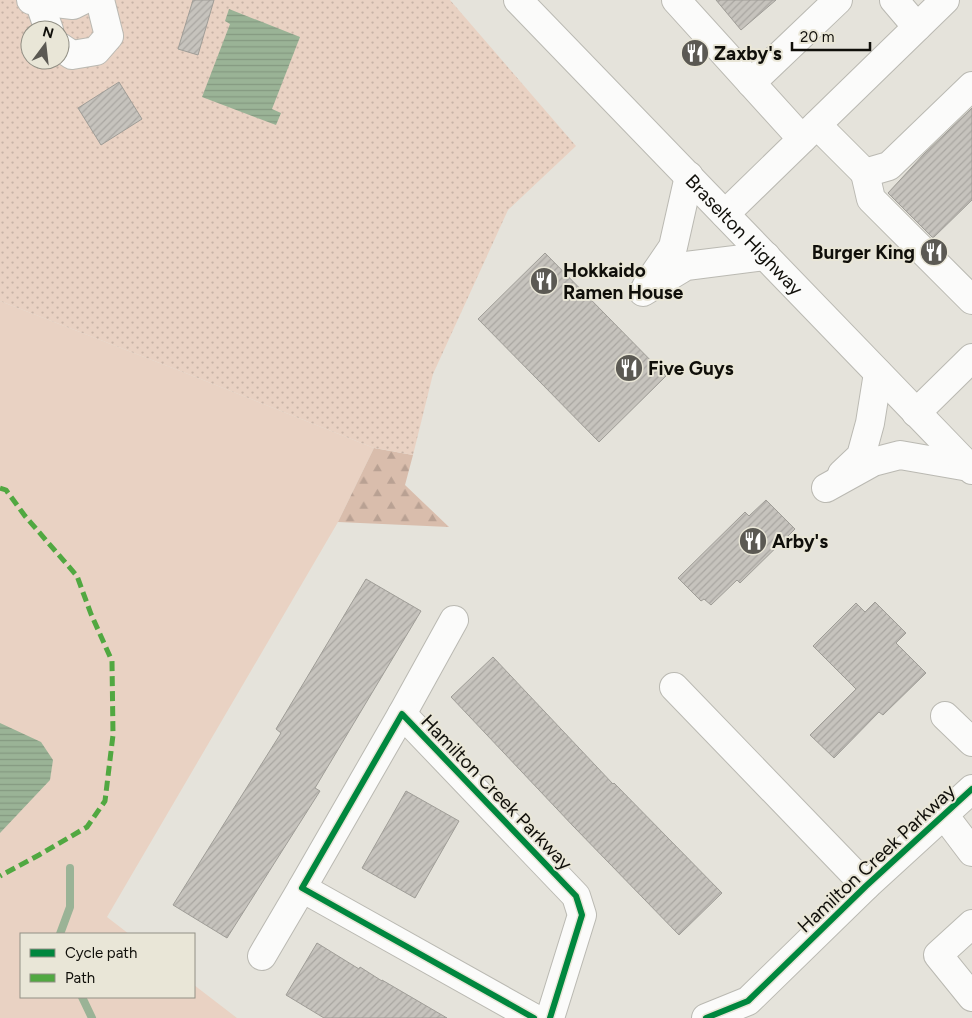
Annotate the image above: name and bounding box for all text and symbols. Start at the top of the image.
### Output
north arrow [20,20,70,70]
scale bar [792,20,870,52]
text: N [41,23,56,43]
text: 20 m [800,28,834,46]
restaurant icon: Zaxby's [680,38,710,68]
place label: Zaxby's [714,42,782,65]
street label: Braselton Highway [681,170,808,300]
restaurant icon: Burger King [919,237,949,267]
place label: Burger King [812,241,915,264]
place label: Hokkaido Ramen House [563,259,684,304]
restaurant icon: Hokkaido Ramen House [529,266,559,296]
restaurant icon: Five Guys [614,353,644,383]
place label: Five Guys [648,357,734,380]
restaurant icon: Arby's [738,526,768,556]
place label: Arby's [772,530,828,553]
street label: Hamilton Creek Parkway [416,710,577,875]
street label: Hamilton Creek Parkway [793,779,960,937]
legend [20,933,195,998]
text: Cycle path [65,944,137,962]
text: Path [65,969,95,987]

